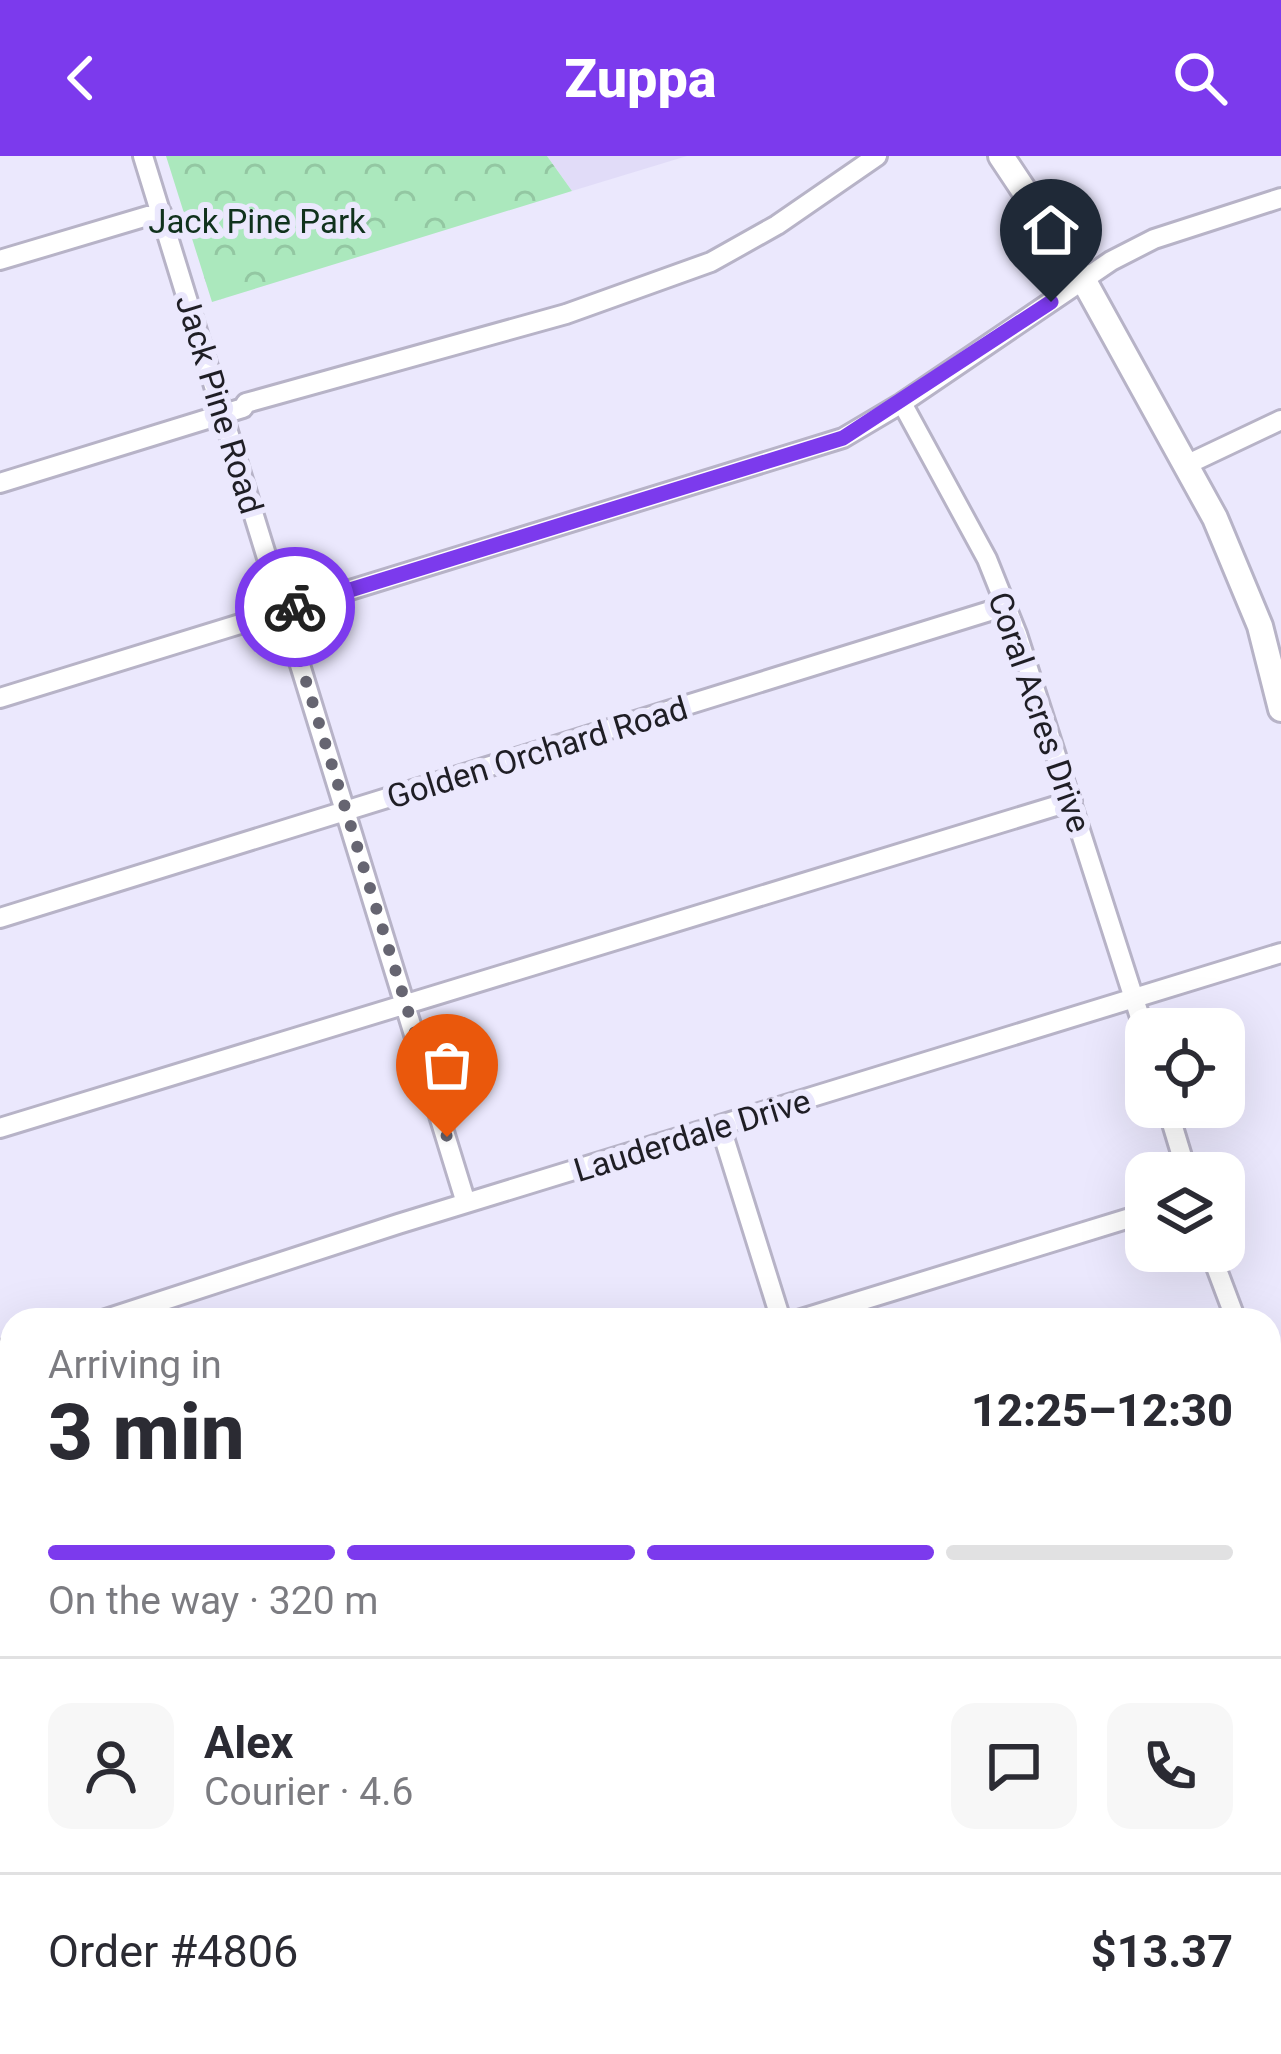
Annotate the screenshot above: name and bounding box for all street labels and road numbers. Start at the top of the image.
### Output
street label: Jack Pine Road [168,290,271,518]
street label: Coral Acres Drive [980,587,1099,837]
street label: Golden Orchard Road [382,688,692,817]
street label: Lauderdale Drive [569,1081,815,1190]

